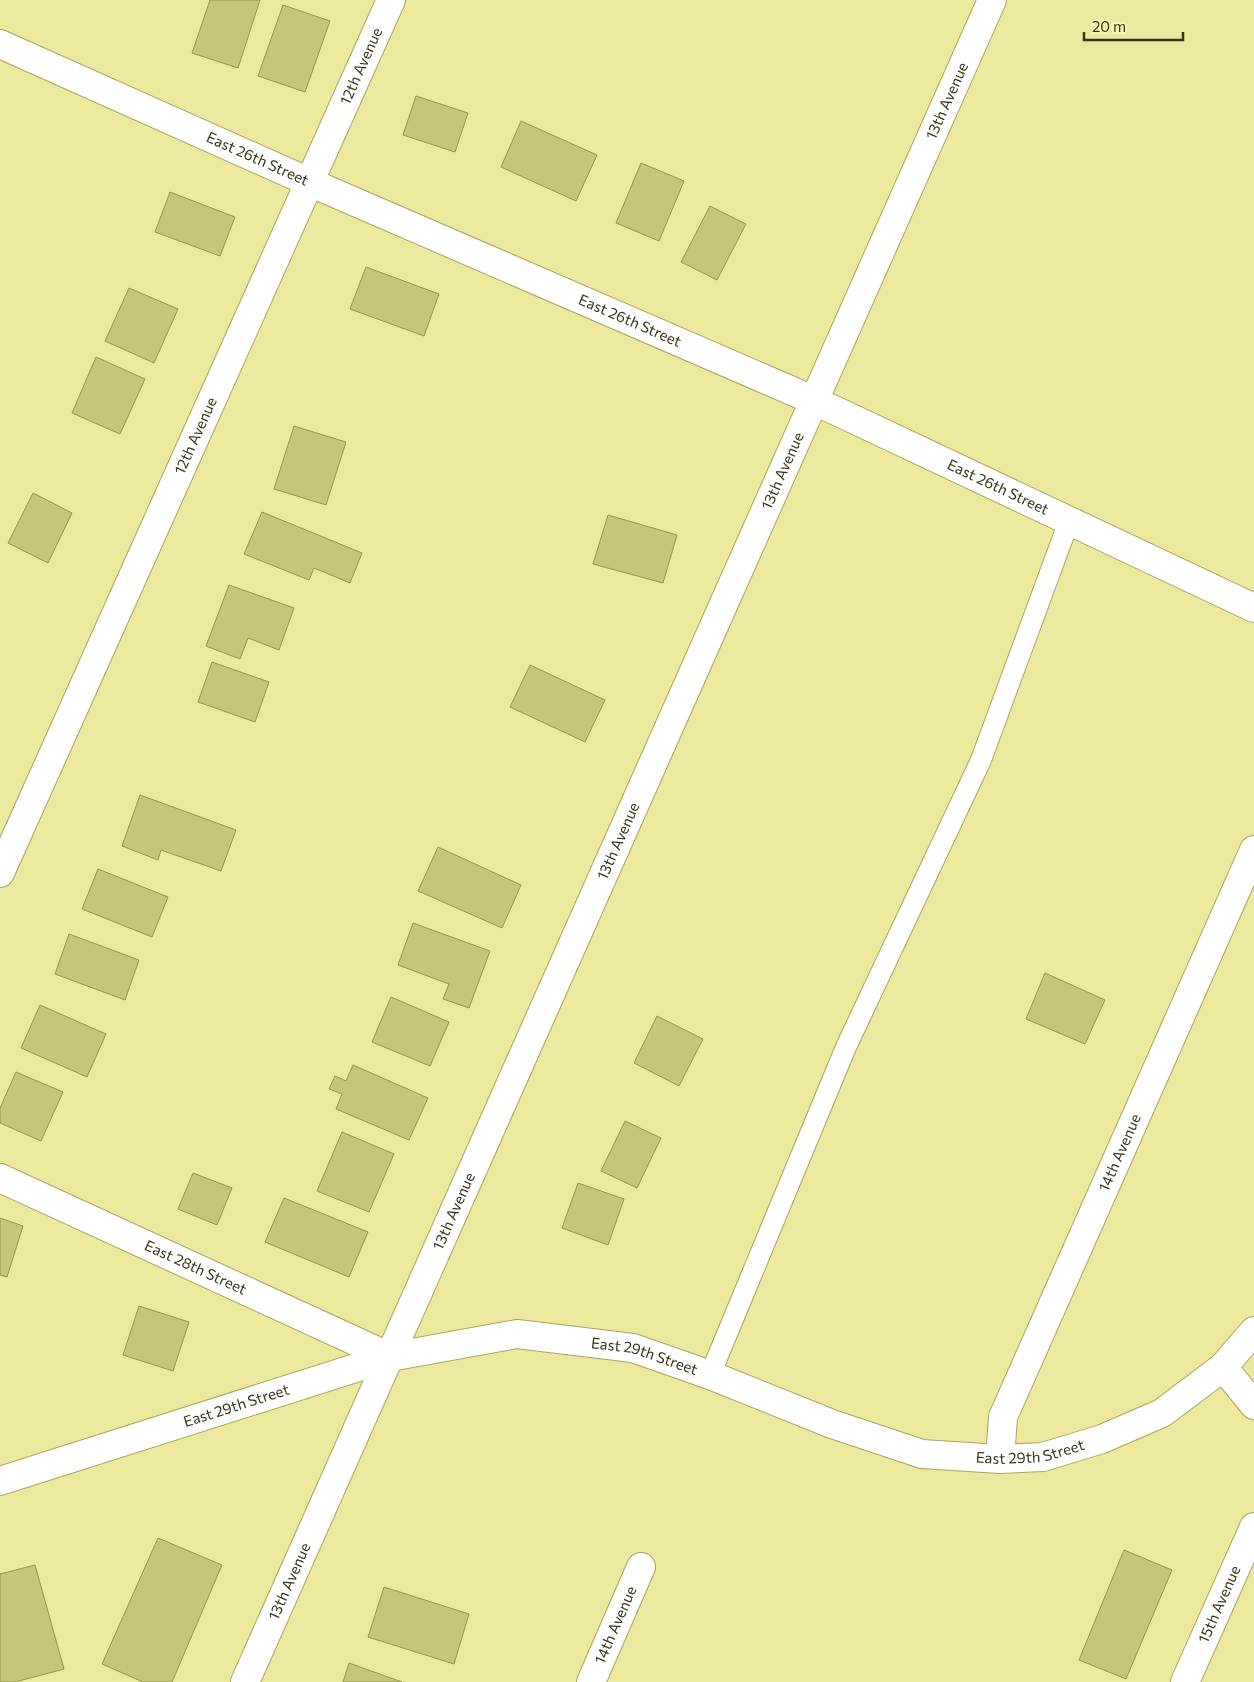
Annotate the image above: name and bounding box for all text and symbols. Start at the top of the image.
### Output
scale bar [1084,10,1183,42]
text: 20 m [1092,17,1126,35]
street label: 12th Avenue [335,24,386,107]
street label: 13th Avenue [921,59,971,142]
street label: East 26th Street [204,127,312,189]
street label: East 26th Street [576,290,684,350]
street label: 12th Avenue [170,394,220,477]
street label: 13th Avenue [757,429,807,512]
street label: East 26th Street [945,455,1052,518]
street label: 13th Avenue [592,799,643,882]
street label: 14th Avenue [1094,1111,1144,1194]
street label: 13th Avenue [428,1169,478,1252]
street label: East 28th Street [142,1236,250,1298]
street label: East 29th Street [590,1333,700,1378]
street label: East 29th Street [181,1380,291,1430]
street label: East 29th Street [975,1435,1086,1467]
street label: 13th Avenue [264,1540,314,1623]
street label: 15th Avenue [1194,1562,1244,1645]
street label: 14th Avenue [590,1583,640,1666]

